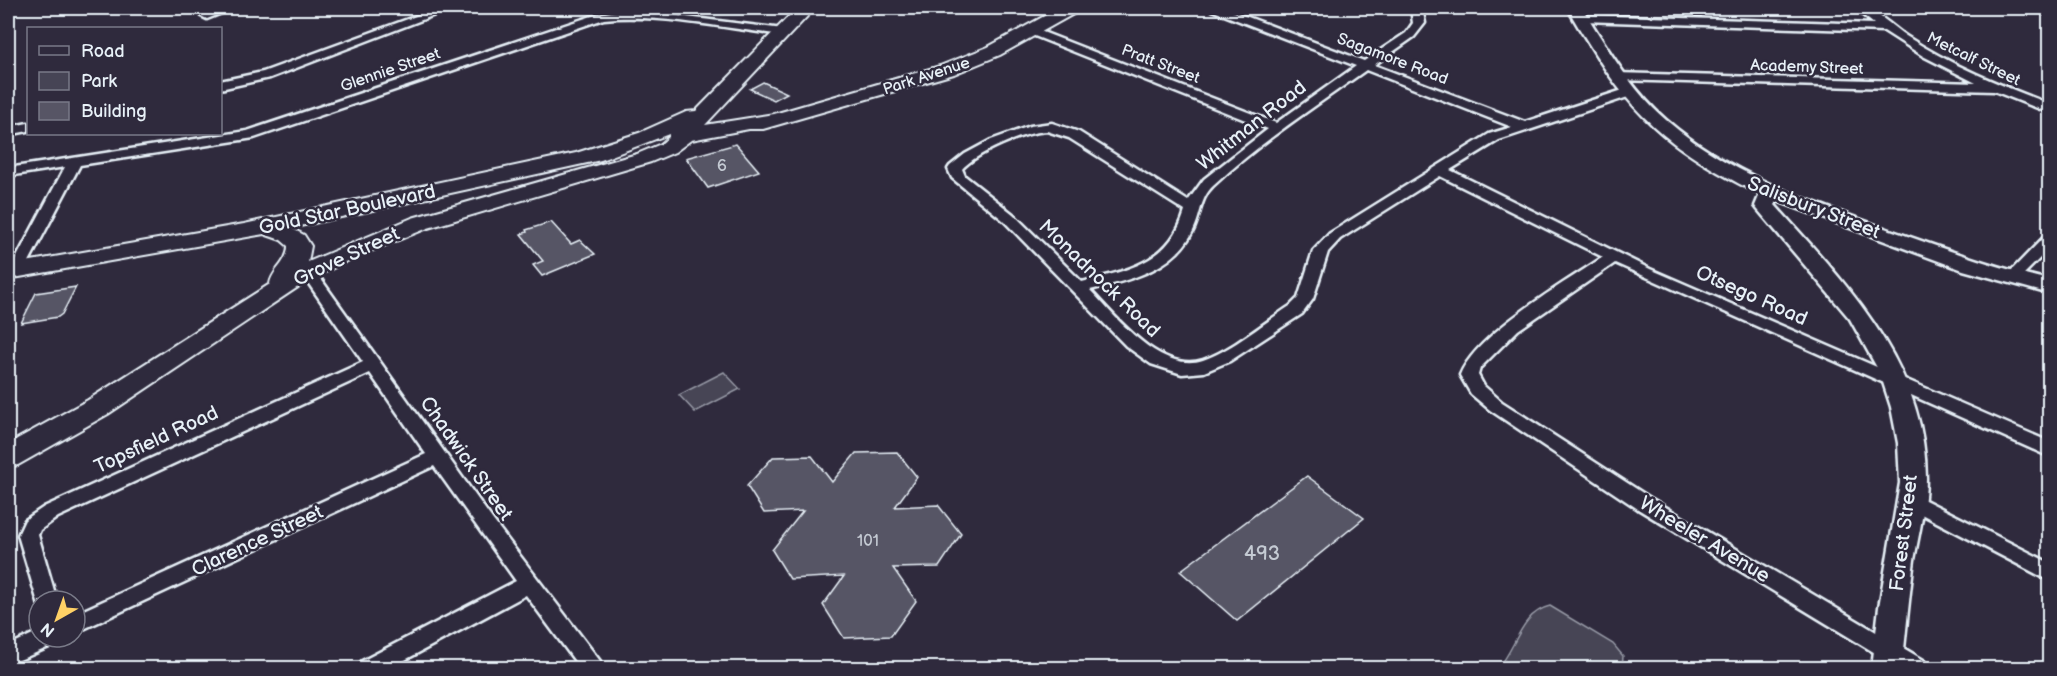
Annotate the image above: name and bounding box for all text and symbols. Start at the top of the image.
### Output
legend [27,27,222,135]
street label: Metcalf Street [1923,29,2023,90]
street label: Sagamore Road [1334,30,1451,89]
text: Road [81,41,125,62]
street label: Pratt Street [1119,41,1202,88]
street label: Glennie Street [338,44,443,96]
street label: Park Avenue [881,53,973,99]
street label: Academy Street [1750,56,1864,79]
text: Park [81,71,117,92]
street label: Whitman Road [1192,76,1311,176]
text: Building [81,101,147,122]
house number: 6 [717,157,727,176]
street label: Salisbury Street [1744,172,1884,244]
street label: Gold Star Boulevard [257,180,438,240]
street label: Monadnock Road [1034,215,1165,343]
street label: Grove Street [290,222,403,292]
street label: Otsego Road [1692,261,1811,331]
street label: Chadwick Street [415,392,518,525]
street label: Topsfield Road [91,401,222,479]
street label: Forest Street [1885,473,1923,593]
street label: Wheeler Avenue [1635,491,1774,588]
street label: Clarence Street [188,500,327,582]
house number: 101 [857,532,879,551]
house number: 493 [1244,542,1280,566]
north arrow [27,589,87,649]
text: N [38,618,59,640]

